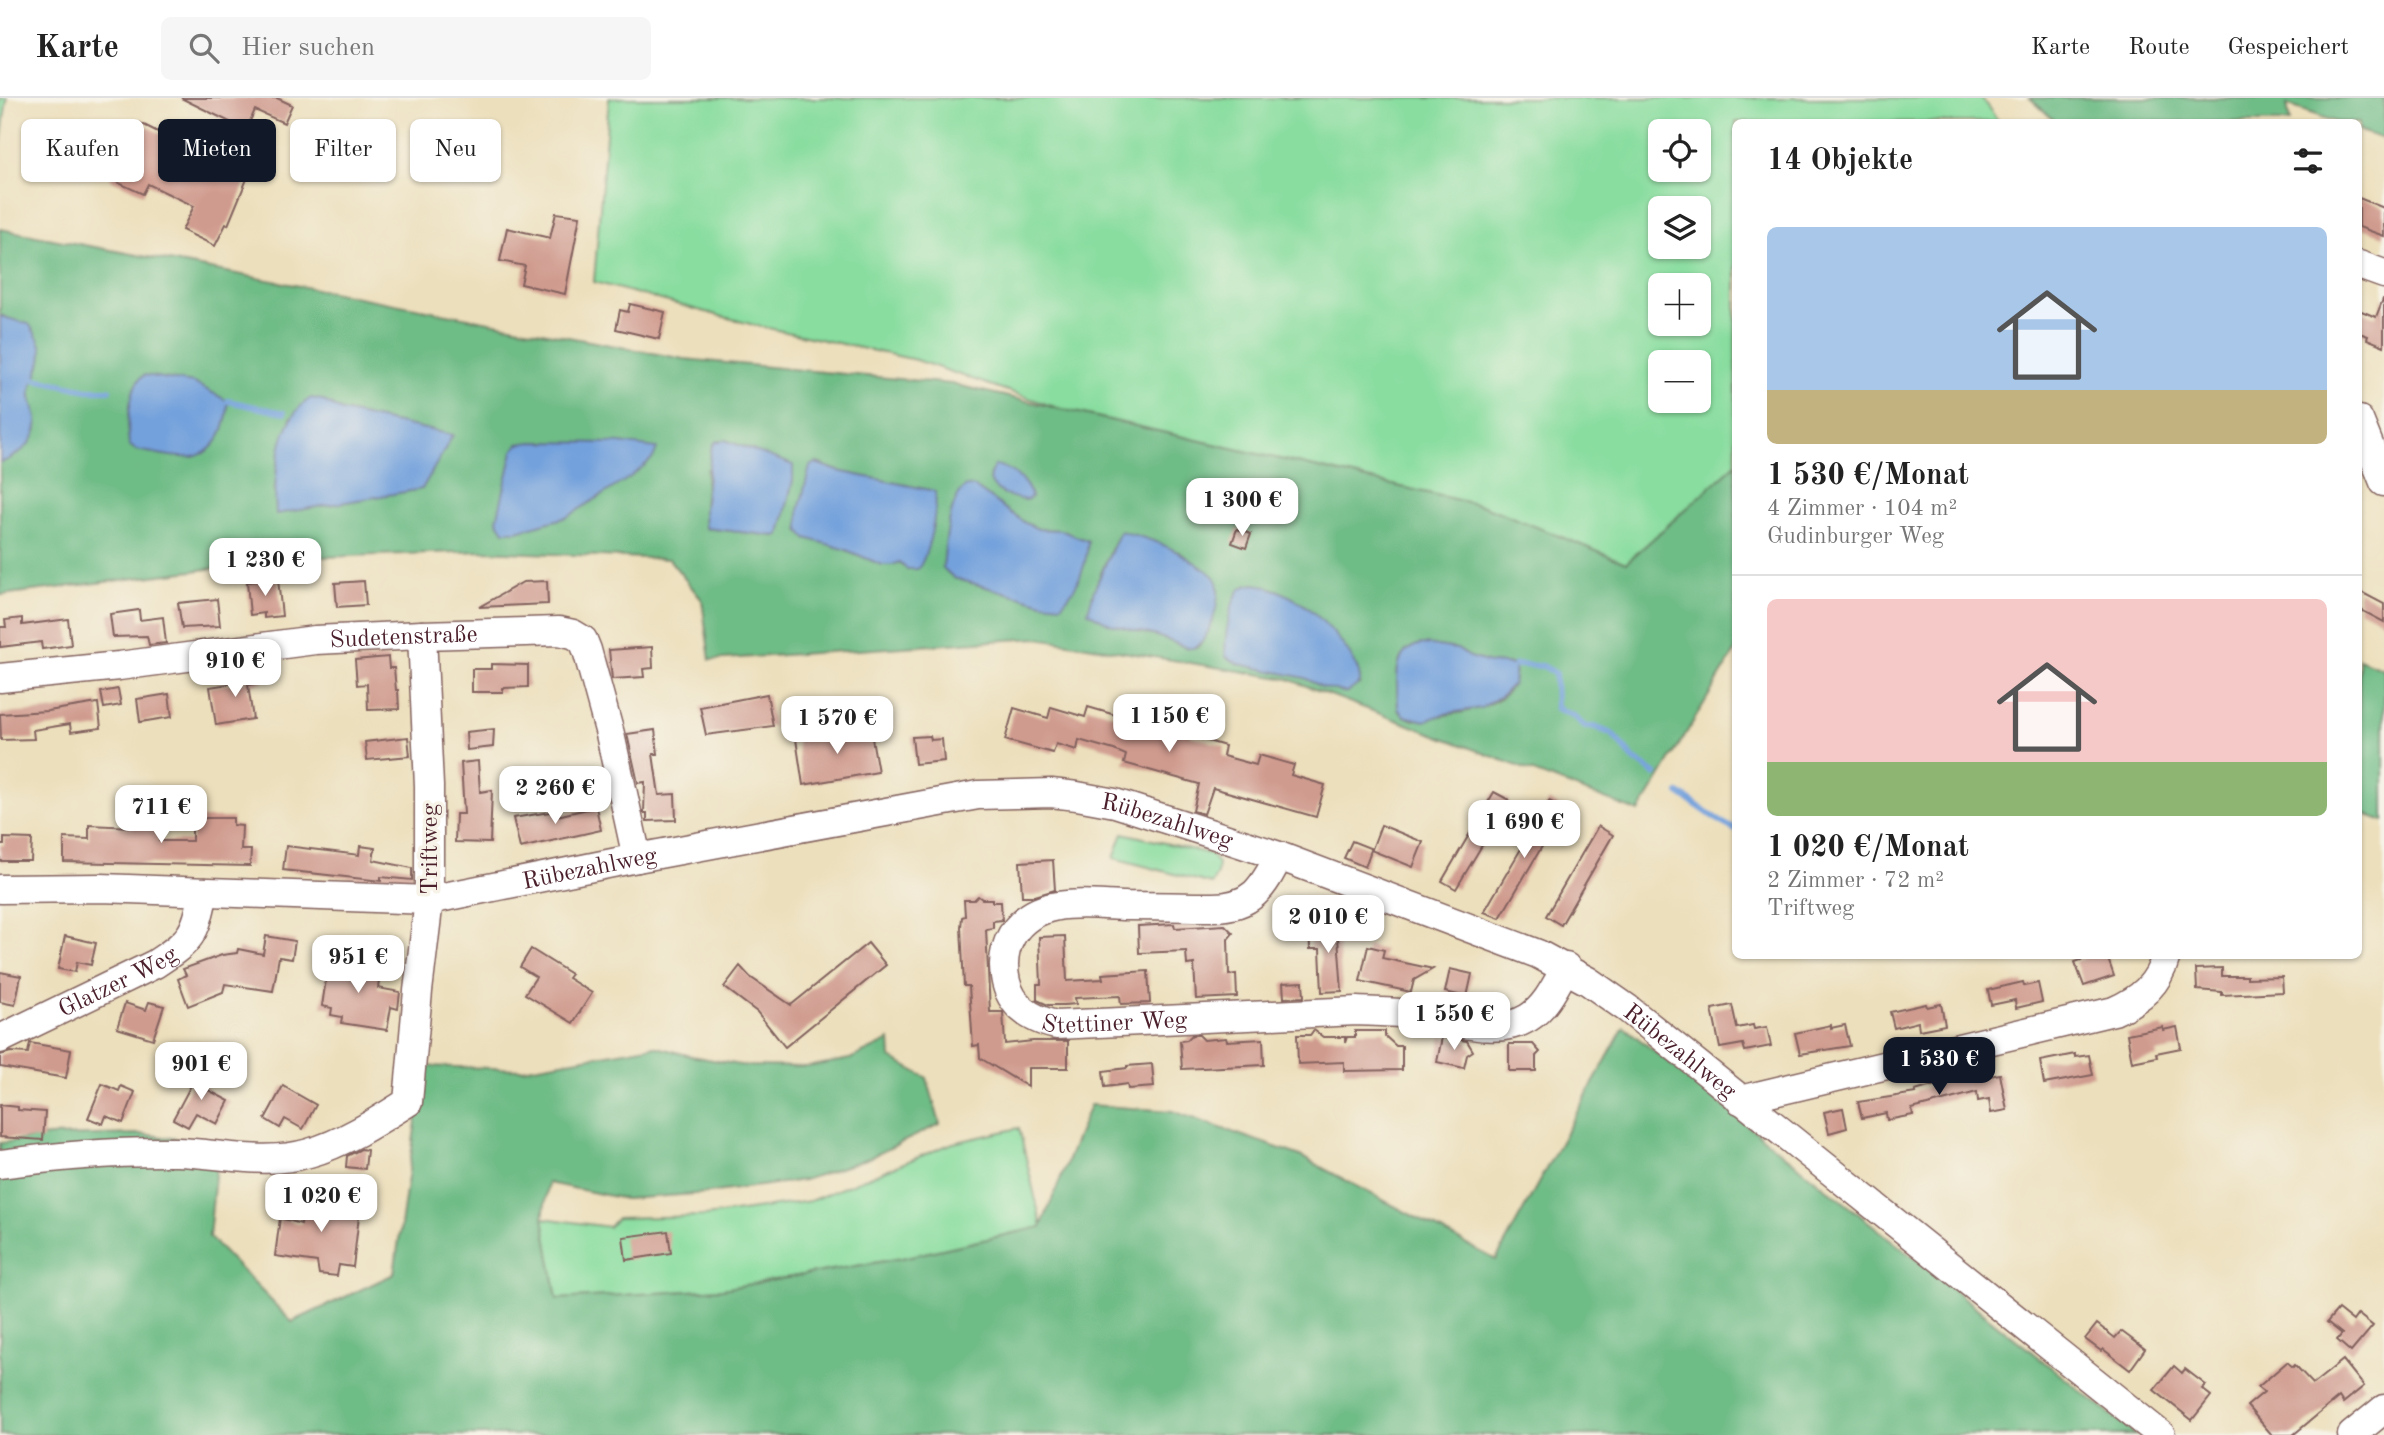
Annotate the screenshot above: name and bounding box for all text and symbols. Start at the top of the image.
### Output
search box [161,17,651,80]
icon: search [185,29,223,67]
text: Karte [35,32,119,65]
text: Hier suchen [241,35,375,61]
text: Karte [2031,36,2090,60]
text: Route [2128,36,2190,60]
text: Gespeichert [2228,36,2349,60]
chip: Kaufen [21,119,144,182]
chip: Mieten [158,119,276,182]
chip: Filter [290,119,396,182]
chip: Neu [410,119,501,182]
map controls [1648,119,1711,413]
button: locate [1648,119,1711,182]
icon: filters [2289,142,2327,180]
text: 14 Objekte [1767,146,1913,176]
button: layers [1648,196,1711,259]
icon: home [1984,272,2110,398]
button: + [1648,273,1711,336]
button: − [1648,350,1711,413]
text: 1 530 €/Monat [1767,461,1969,491]
pin: 1 300 € [1177,478,1307,538]
text: 1 300 € [1202,489,1282,512]
text: 4 Zimmer · 104 m² [1767,497,1957,520]
text: Gudinburger Weg [1767,525,1944,548]
pin: 1 230 € [200,538,330,598]
text: 1 230 € [225,549,305,572]
street label: Sudetenstraße [329,623,478,653]
pin: 910 € [186,640,284,699]
icon: home [1984,644,2110,770]
text: 910 € [205,650,265,673]
pin: 1 150 € [1104,694,1234,754]
pin: 1 570 € [772,696,902,756]
text: 1 150 € [1129,705,1209,728]
text: 1 570 € [797,707,877,730]
pin: 2 260 € [490,766,620,826]
text: 2 260 € [515,777,595,800]
pin: 711 € [112,786,210,845]
street label: Rübezahlweg [1099,791,1236,854]
text: 711 € [131,796,191,819]
pin: 1 690 € [1459,800,1589,860]
street label: Triftweg [419,803,443,895]
text: 1 690 € [1484,811,1564,834]
text: 1 020 €/Monat [1767,833,1969,863]
street label: Rübezahlweg [520,845,659,895]
text: 2 Zimmer · 72 m² [1767,869,1944,892]
pin: 2 010 € [1263,896,1393,955]
text: Triftweg [1767,897,1854,920]
text: 2 010 € [1288,906,1368,929]
pin: 951 € [309,936,407,995]
street label: Glatzer Weg [55,942,183,1023]
text: 951 € [328,946,388,969]
pin: 1 550 € [1389,992,1519,1052]
street label: Rübezahlweg [1618,1000,1740,1105]
text: 1 550 € [1414,1003,1494,1026]
street label: Stettiner Weg [1038,1009,1188,1039]
pin: 1 530 € [1874,1038,2004,1097]
pin: 901 € [152,1042,250,1102]
text: 1 530 € [1899,1048,1979,1071]
text: 901 € [171,1053,231,1076]
pin: 1 020 € [256,1174,386,1234]
text: 1 020 € [281,1185,361,1208]

